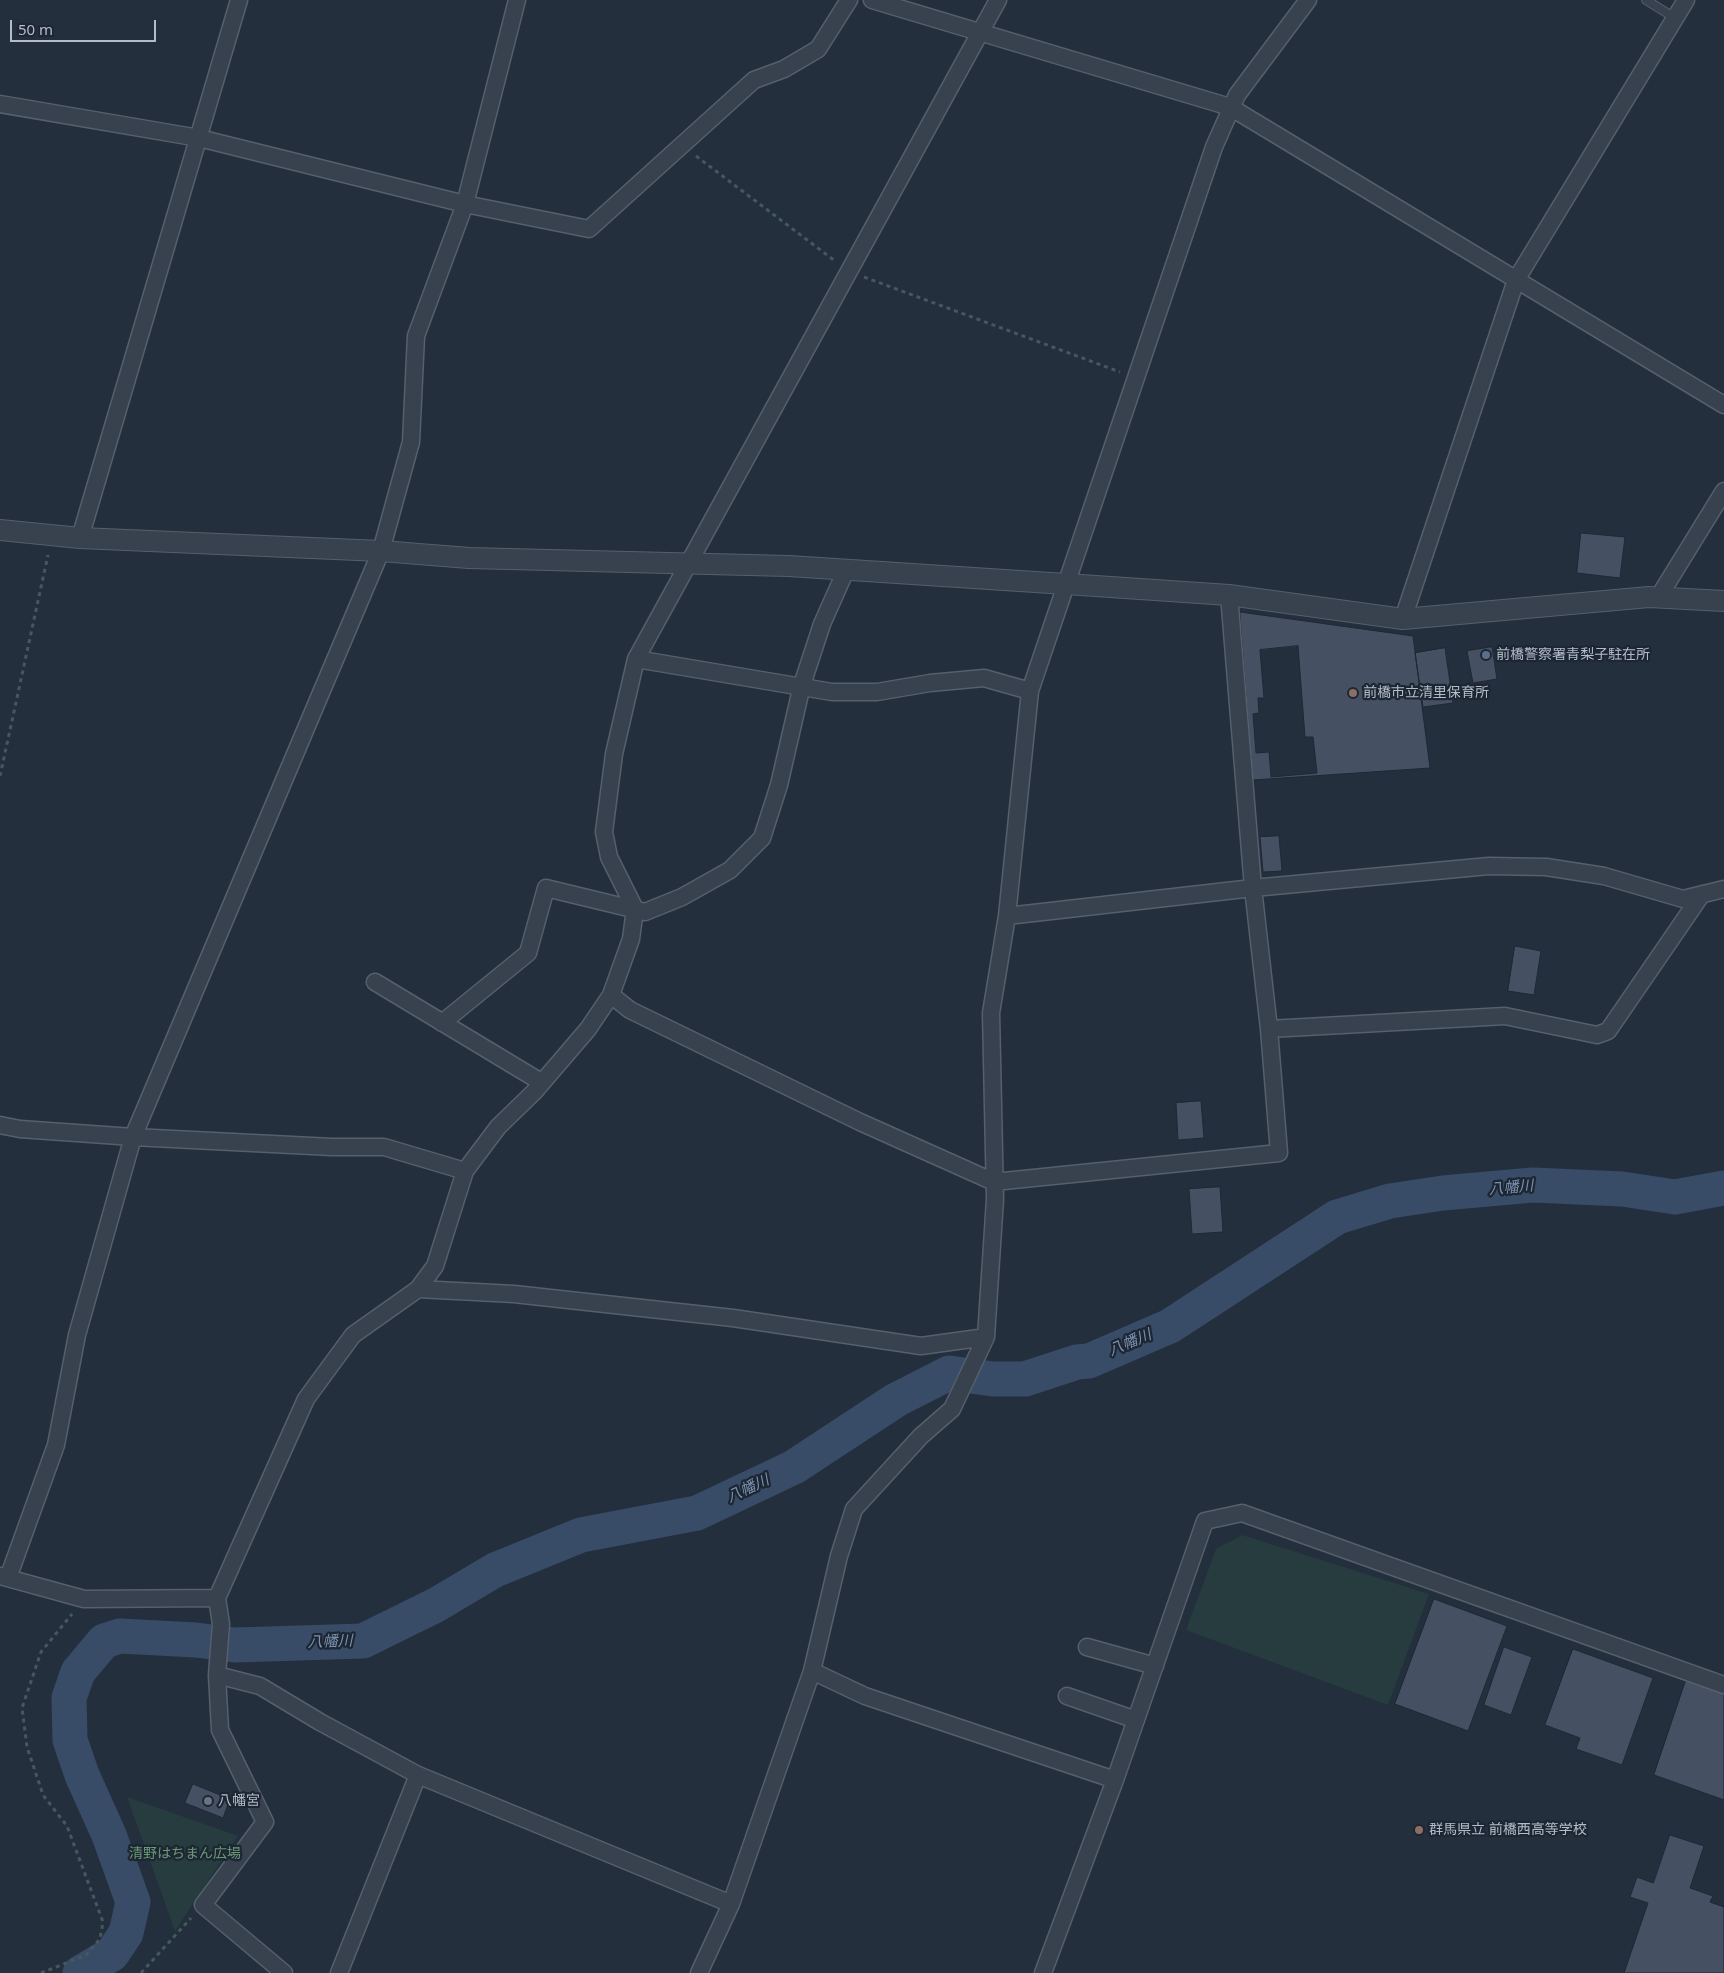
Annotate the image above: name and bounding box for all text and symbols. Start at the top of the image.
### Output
scale bar [12,10,159,42]
text: 50 m [18,19,53,39]
place label: 前橋警察署青梨子駐在所 [1496,647,1650,663]
marker: 前橋警察署青梨子駐在所 [1480,649,1492,661]
place label: 前橋市立清里保育所 [1363,685,1489,701]
marker: 前橋市立清里保育所 [1347,687,1359,699]
water label: 八幡川 [1488,1177,1534,1199]
water label: 八幡川 [1106,1326,1154,1360]
water label: 八幡川 [724,1471,772,1507]
water label: 八幡川 [307,1632,353,1652]
place label: 八幡宮 [218,1793,260,1809]
marker: 八幡宮 [202,1795,214,1807]
place label: 群馬県立 前橋西高等学校 [1429,1822,1587,1838]
marker: 群馬県立 前橋西高等学校 [1413,1824,1425,1836]
park label: 清野はちまん広場 [129,1846,241,1862]

